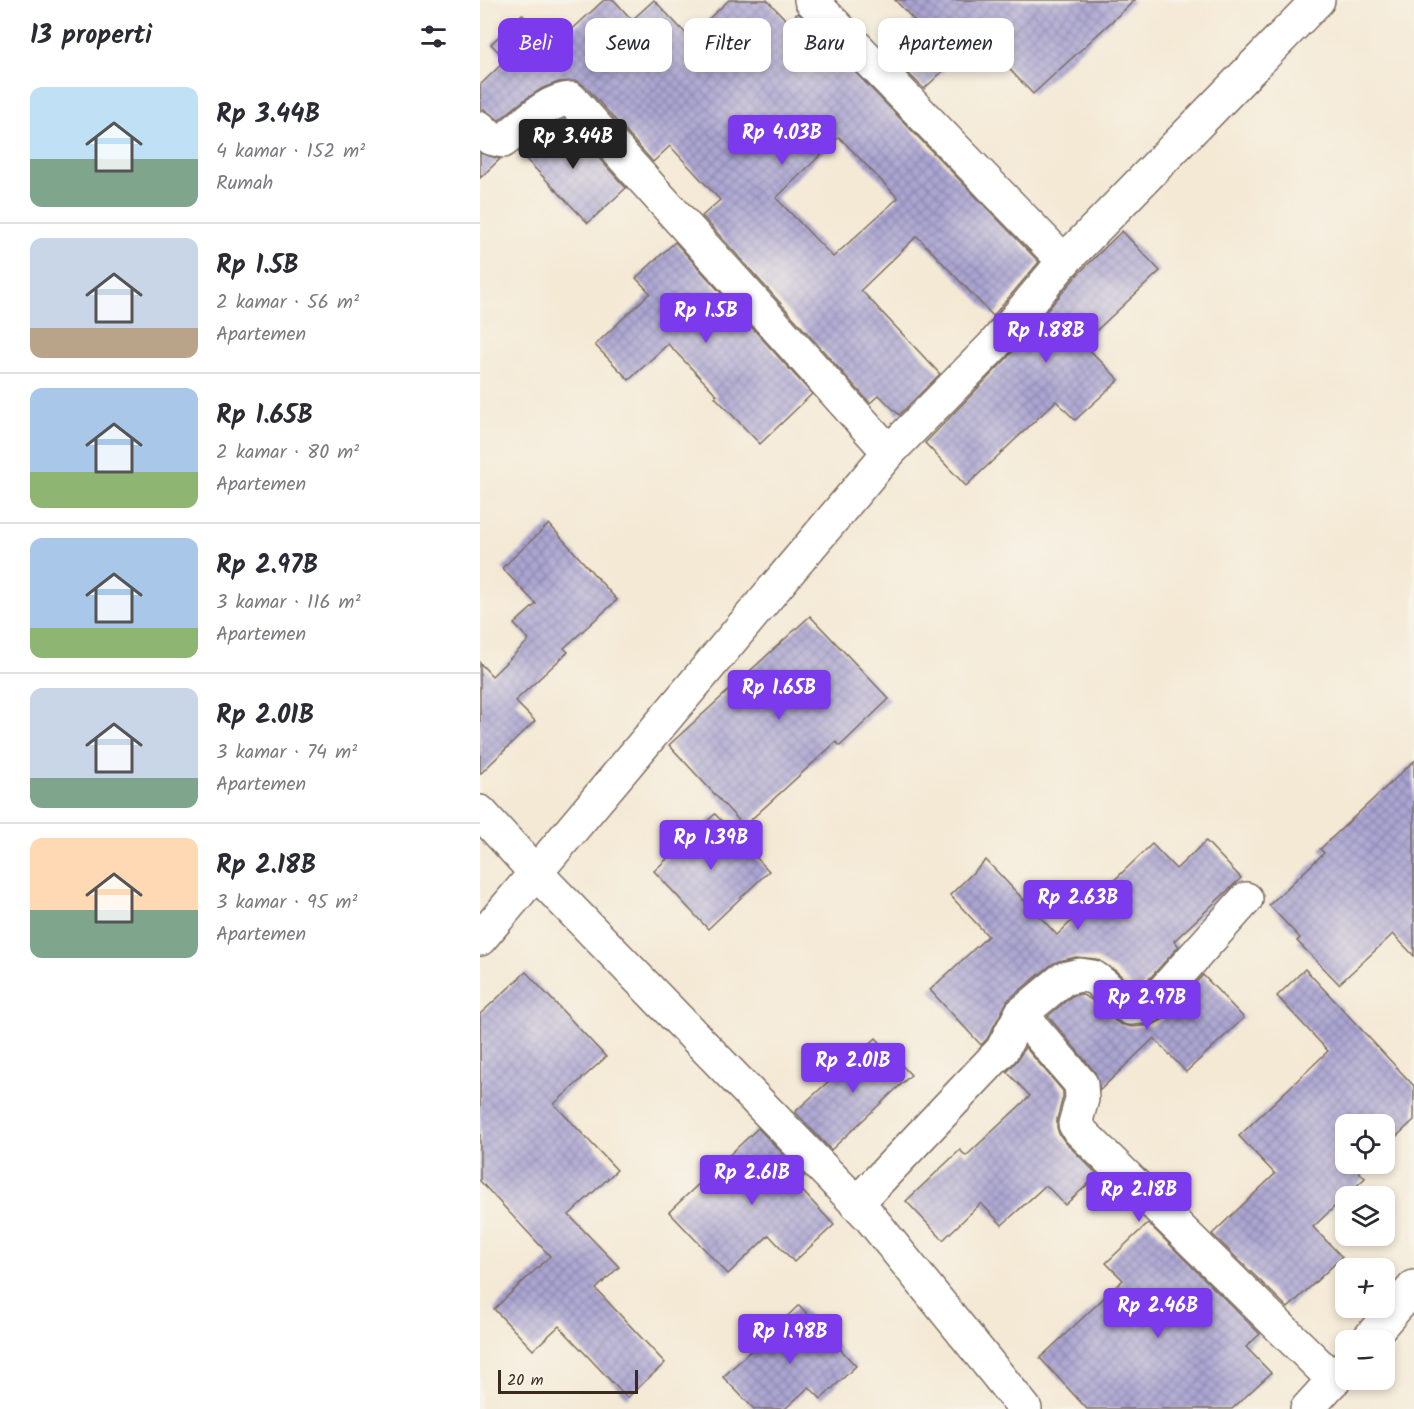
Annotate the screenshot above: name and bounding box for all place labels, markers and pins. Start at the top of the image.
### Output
pin: Rp 4.03B [720,115,844,166]
pin: Rp 3.44B [511,119,635,170]
pin: Rp 1.5B [651,293,761,344]
pin: Rp 1.88B [984,313,1108,364]
pin: Rp 1.65B [717,670,841,721]
pin: Rp 1.39B [649,820,773,871]
pin: Rp 2.63B [1016,880,1140,931]
pin: Rp 2.97B [1085,980,1209,1031]
pin: Rp 2.01B [791,1043,915,1094]
pin: Rp 2.61B [690,1155,814,1206]
pin: Rp 2.18B [1077,1172,1201,1223]
pin: Rp 2.46B [1096,1288,1220,1339]
pin: Rp 1.98B [728,1314,852,1365]

